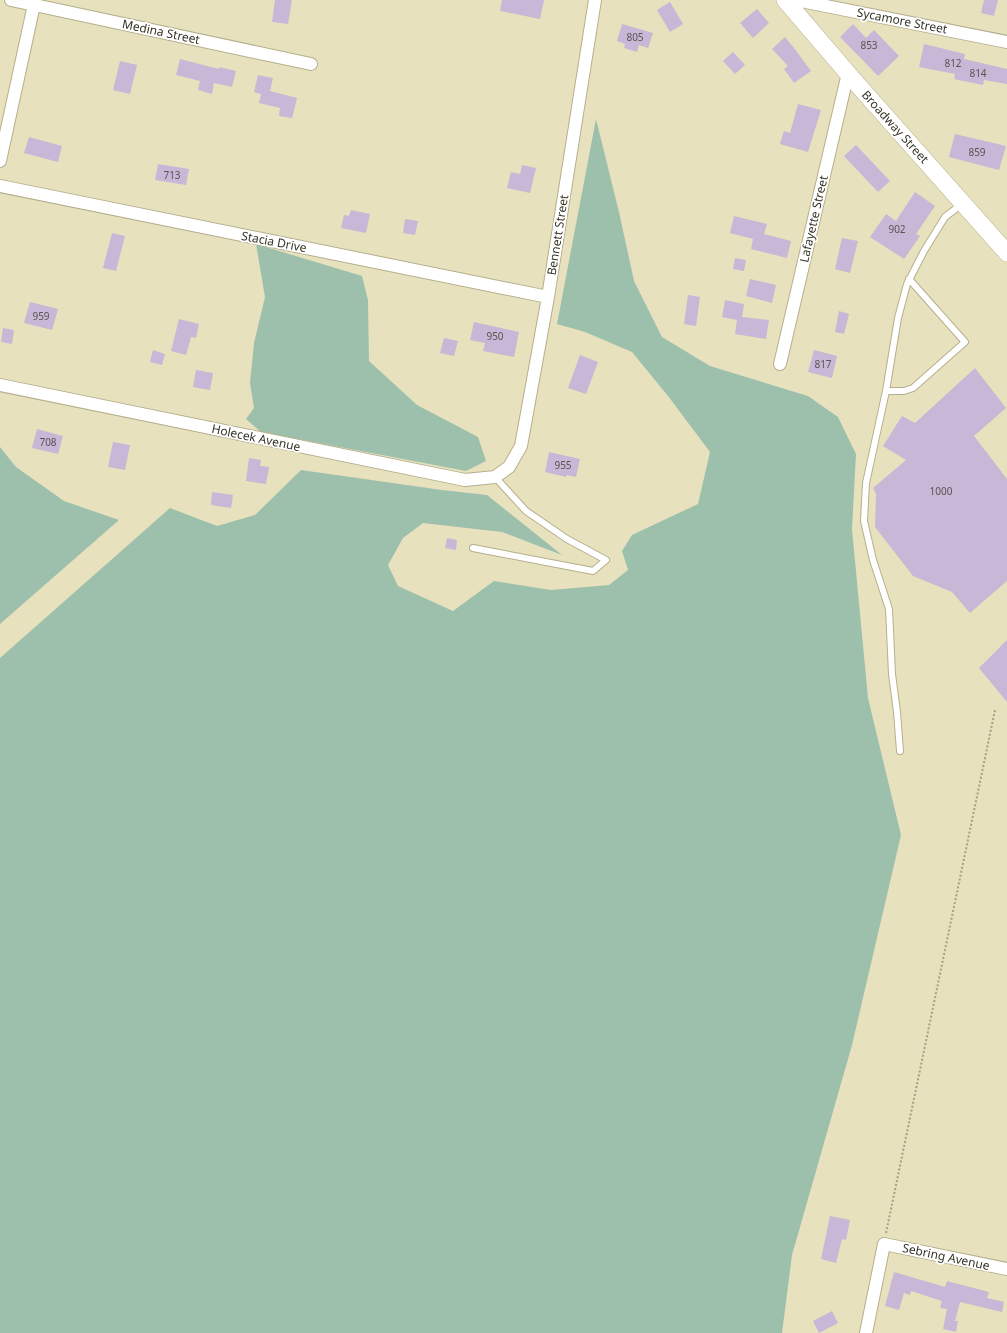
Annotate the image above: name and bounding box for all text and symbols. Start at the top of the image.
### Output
street label: Sycamore Street [855,3,949,38]
street label: Medina Street [121,15,202,48]
house number: 805 [626,30,644,44]
house number: 853 [860,38,878,52]
house number: 812 [944,56,962,70]
house number: 814 [969,66,987,80]
street label: Broadway Street [858,86,933,167]
house number: 859 [968,145,986,159]
house number: 713 [163,168,181,182]
street label: Lafayette Street [795,173,832,264]
street label: Bennett Street [543,193,572,276]
house number: 902 [888,222,906,236]
street label: Stacia Drive [240,227,308,256]
house number: 959 [32,309,50,323]
house number: 950 [486,329,504,343]
house number: 817 [814,357,832,371]
street label: Holecek Avenue [210,420,302,455]
house number: 708 [39,435,57,449]
house number: 955 [554,458,572,472]
house number: 1000 [930,484,953,498]
street label: Sebring Avenue [901,1239,992,1274]

